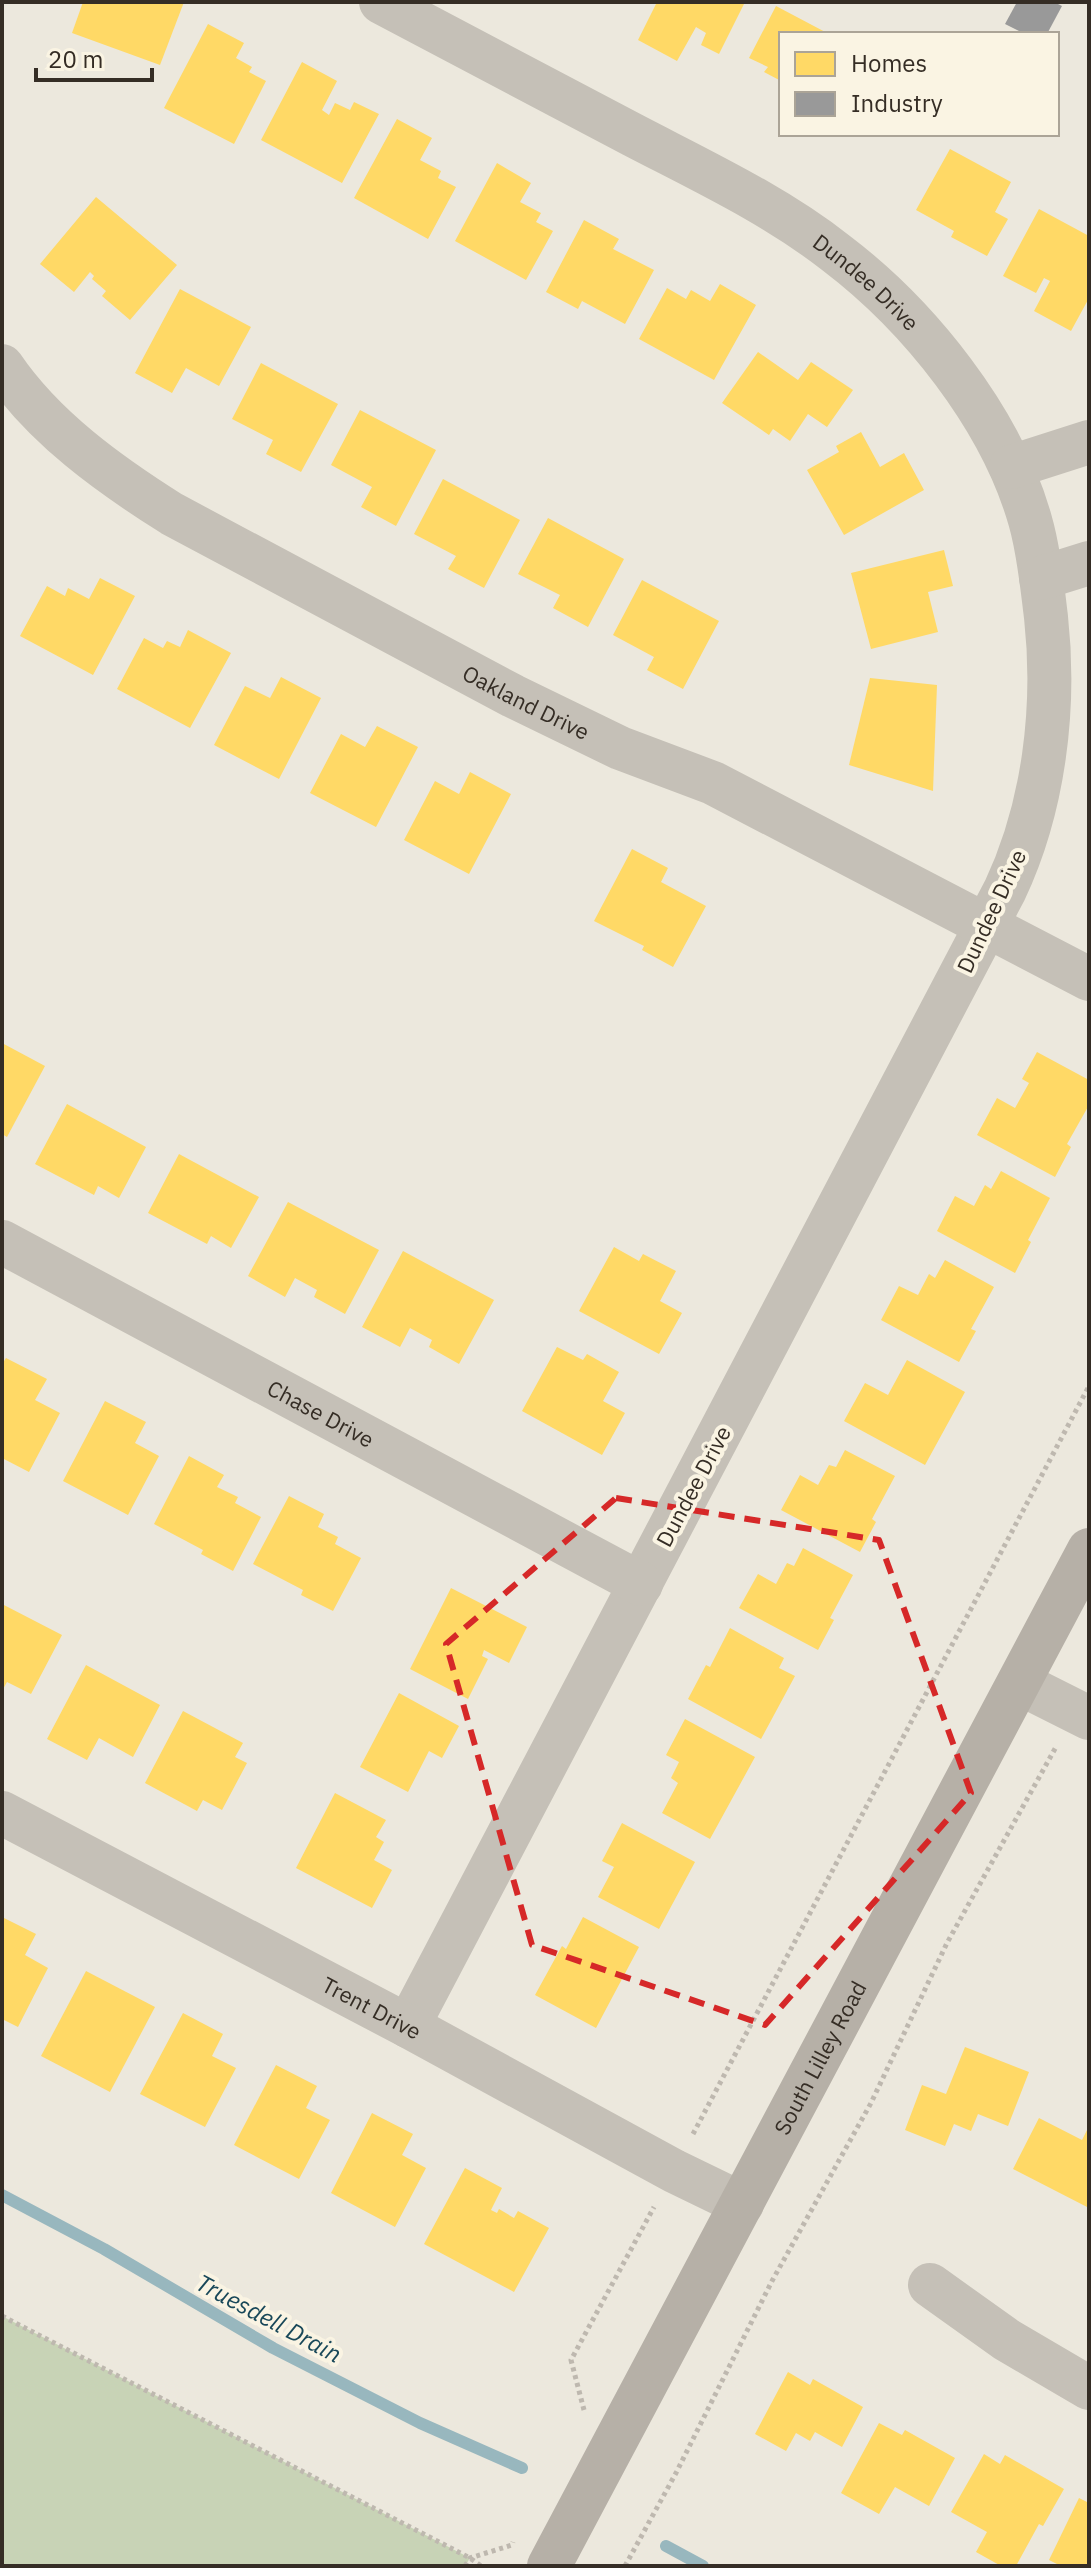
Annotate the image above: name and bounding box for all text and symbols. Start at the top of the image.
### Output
scale bar [36,32,152,82]
legend [779,32,1059,136]
text: 20 m [48,43,103,75]
text: Homes [851,47,927,79]
text: Industry [851,87,943,119]
street label: Dundee Drive [808,227,926,336]
street label: Oakland Drive [458,657,595,746]
street label: Dundee Drive [950,845,1032,977]
street label: Chase Drive [263,1372,380,1453]
street label: Dundee Drive [649,1421,737,1551]
street label: Trent Drive [318,1969,427,2045]
street label: South Lilley Road [767,1975,872,2139]
water label: Truesdell Drain [191,2266,347,2370]

